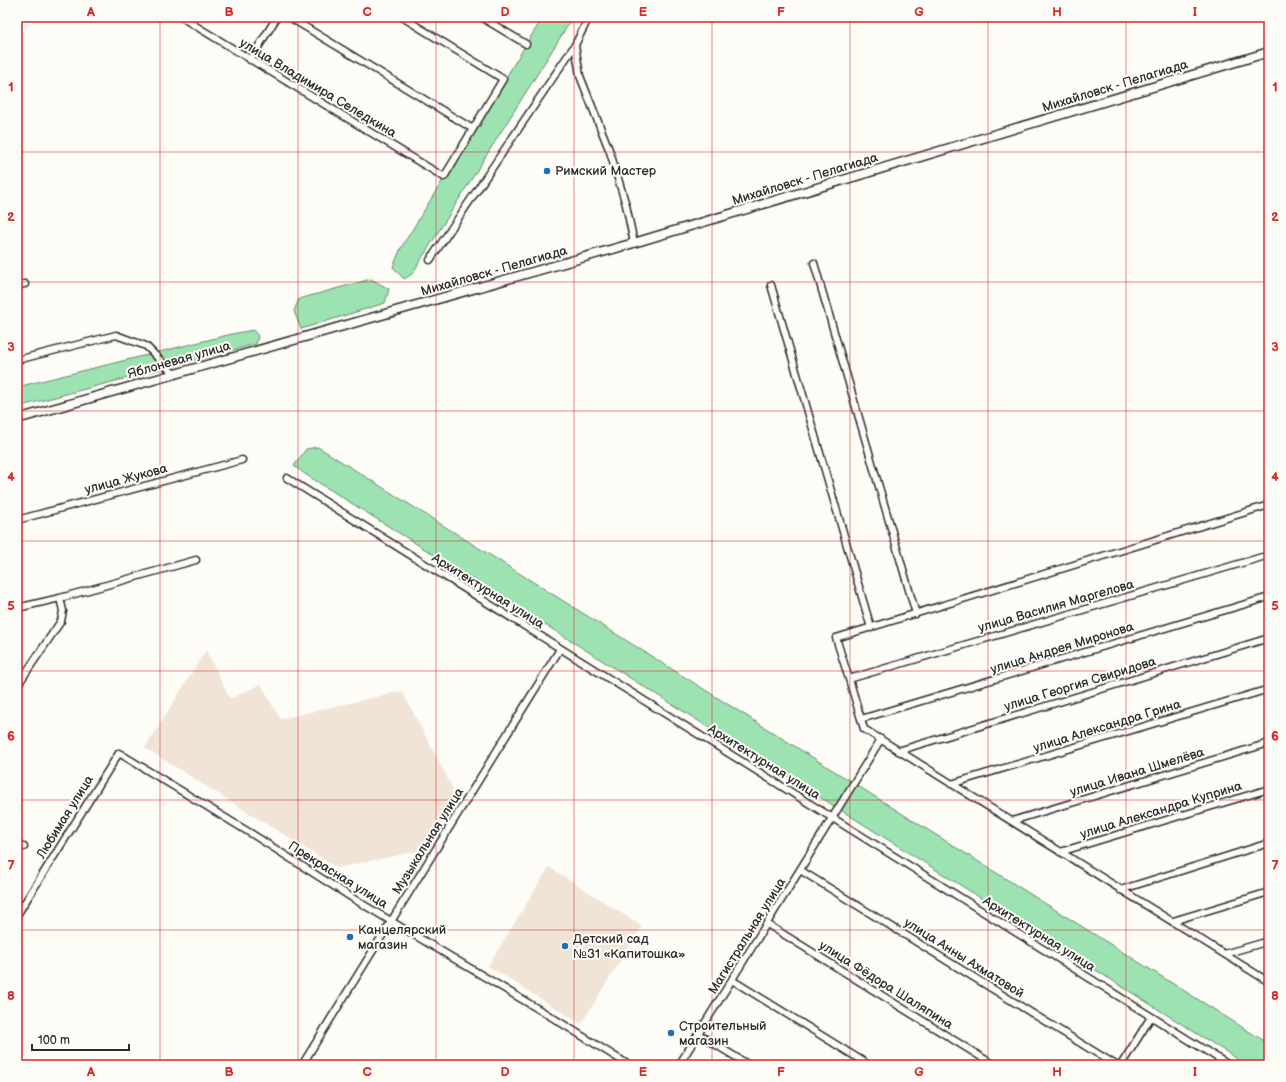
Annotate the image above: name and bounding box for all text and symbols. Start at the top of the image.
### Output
text: A [86,4,95,20]
text: B [224,4,234,20]
text: C [362,4,372,20]
text: D [500,4,510,20]
text: E [639,4,648,20]
text: F [777,4,785,20]
text: G [914,4,924,20]
text: H [1052,4,1062,20]
text: I [1193,4,1197,20]
street label: улица Владимира Селедкина [237,35,400,141]
street label: Михайловск - Пелагиада [1040,56,1190,116]
text: 1 [8,79,14,95]
text: 1 [1272,79,1278,95]
street label: Михайловск - Пелагиада [730,149,880,209]
place label: Римский Мастер [555,163,657,179]
marker: Римский Мастер [542,166,552,176]
text: 2 [7,209,15,225]
text: 2 [1271,209,1279,225]
street label: Михайловск - Пелагиада [419,242,569,300]
street label: Яблоневая улица [126,338,233,382]
text: 3 [7,339,15,355]
text: 3 [1271,339,1279,355]
street label: улица Жукова [83,460,169,498]
text: 4 [7,469,15,485]
text: 4 [1271,469,1279,485]
street label: Архитектурная улица [428,549,547,632]
street label: улица Василия Маргелова [976,576,1136,636]
text: 5 [7,598,15,614]
text: 5 [1271,598,1279,614]
street label: улица Андрея Миронова [989,619,1136,677]
street label: улица Георгия Свиридова [1002,653,1158,715]
street label: улица Александра Грина [1031,696,1183,756]
street label: Архитектурная улица [704,720,823,803]
text: 6 [7,728,15,744]
text: 6 [1271,728,1279,744]
street label: улица Ивана Шмелёва [1068,744,1206,800]
street label: Любимая улица [32,772,97,862]
street label: улица Александра Куприна [1078,778,1244,842]
street label: Музыкальная улица [389,785,467,897]
street label: Прекрасная улица [285,838,391,912]
text: 7 [7,858,15,874]
text: 7 [1271,858,1279,874]
street label: Магистральная улица [705,875,789,997]
street label: Архитектурная улица [979,892,1098,975]
street label: улица Анны Ахматовой [901,915,1027,1001]
place label: Канцелярский магазин [358,922,446,953]
place label: Детский сад №31 «Капитошка» [573,931,685,962]
marker: Канцелярский магазин [345,932,355,942]
street label: улица Фёдора Шаляпина [816,937,956,1033]
marker: Детский сад №31 «Капитошка» [560,941,570,951]
text: 8 [7,988,15,1004]
text: 8 [1271,988,1279,1004]
place label: Строительный магазин [679,1018,766,1049]
scale bar [32,1026,129,1052]
marker: Строительный магазин [666,1028,676,1038]
text: 100 m [38,1033,70,1048]
text: A [86,1064,95,1080]
text: B [224,1064,234,1080]
text: C [362,1064,372,1080]
text: D [500,1064,510,1080]
text: E [639,1064,648,1080]
text: F [777,1064,785,1080]
text: G [914,1064,924,1080]
text: H [1052,1064,1062,1080]
text: I [1193,1064,1197,1080]

